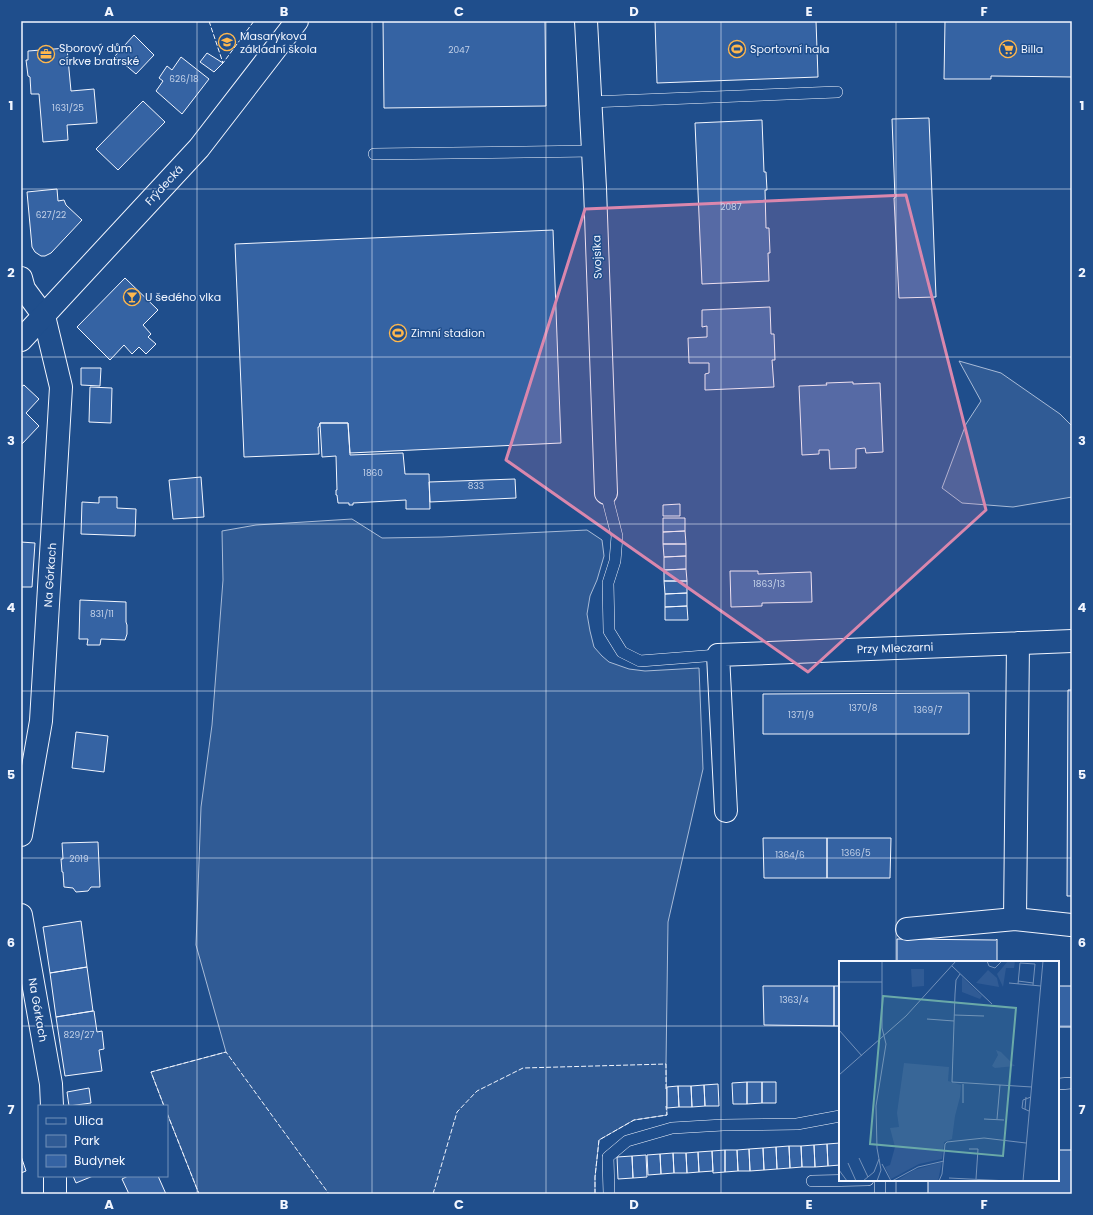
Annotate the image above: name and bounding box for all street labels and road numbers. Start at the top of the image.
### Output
street label: Frýdecká [141,161,187,209]
street label: Svojsíka [588,235,606,279]
street label: Na Górkach [40,542,60,608]
street label: Przy Mleczarni [856,639,934,657]
street label: Na Górkach [25,977,51,1043]

